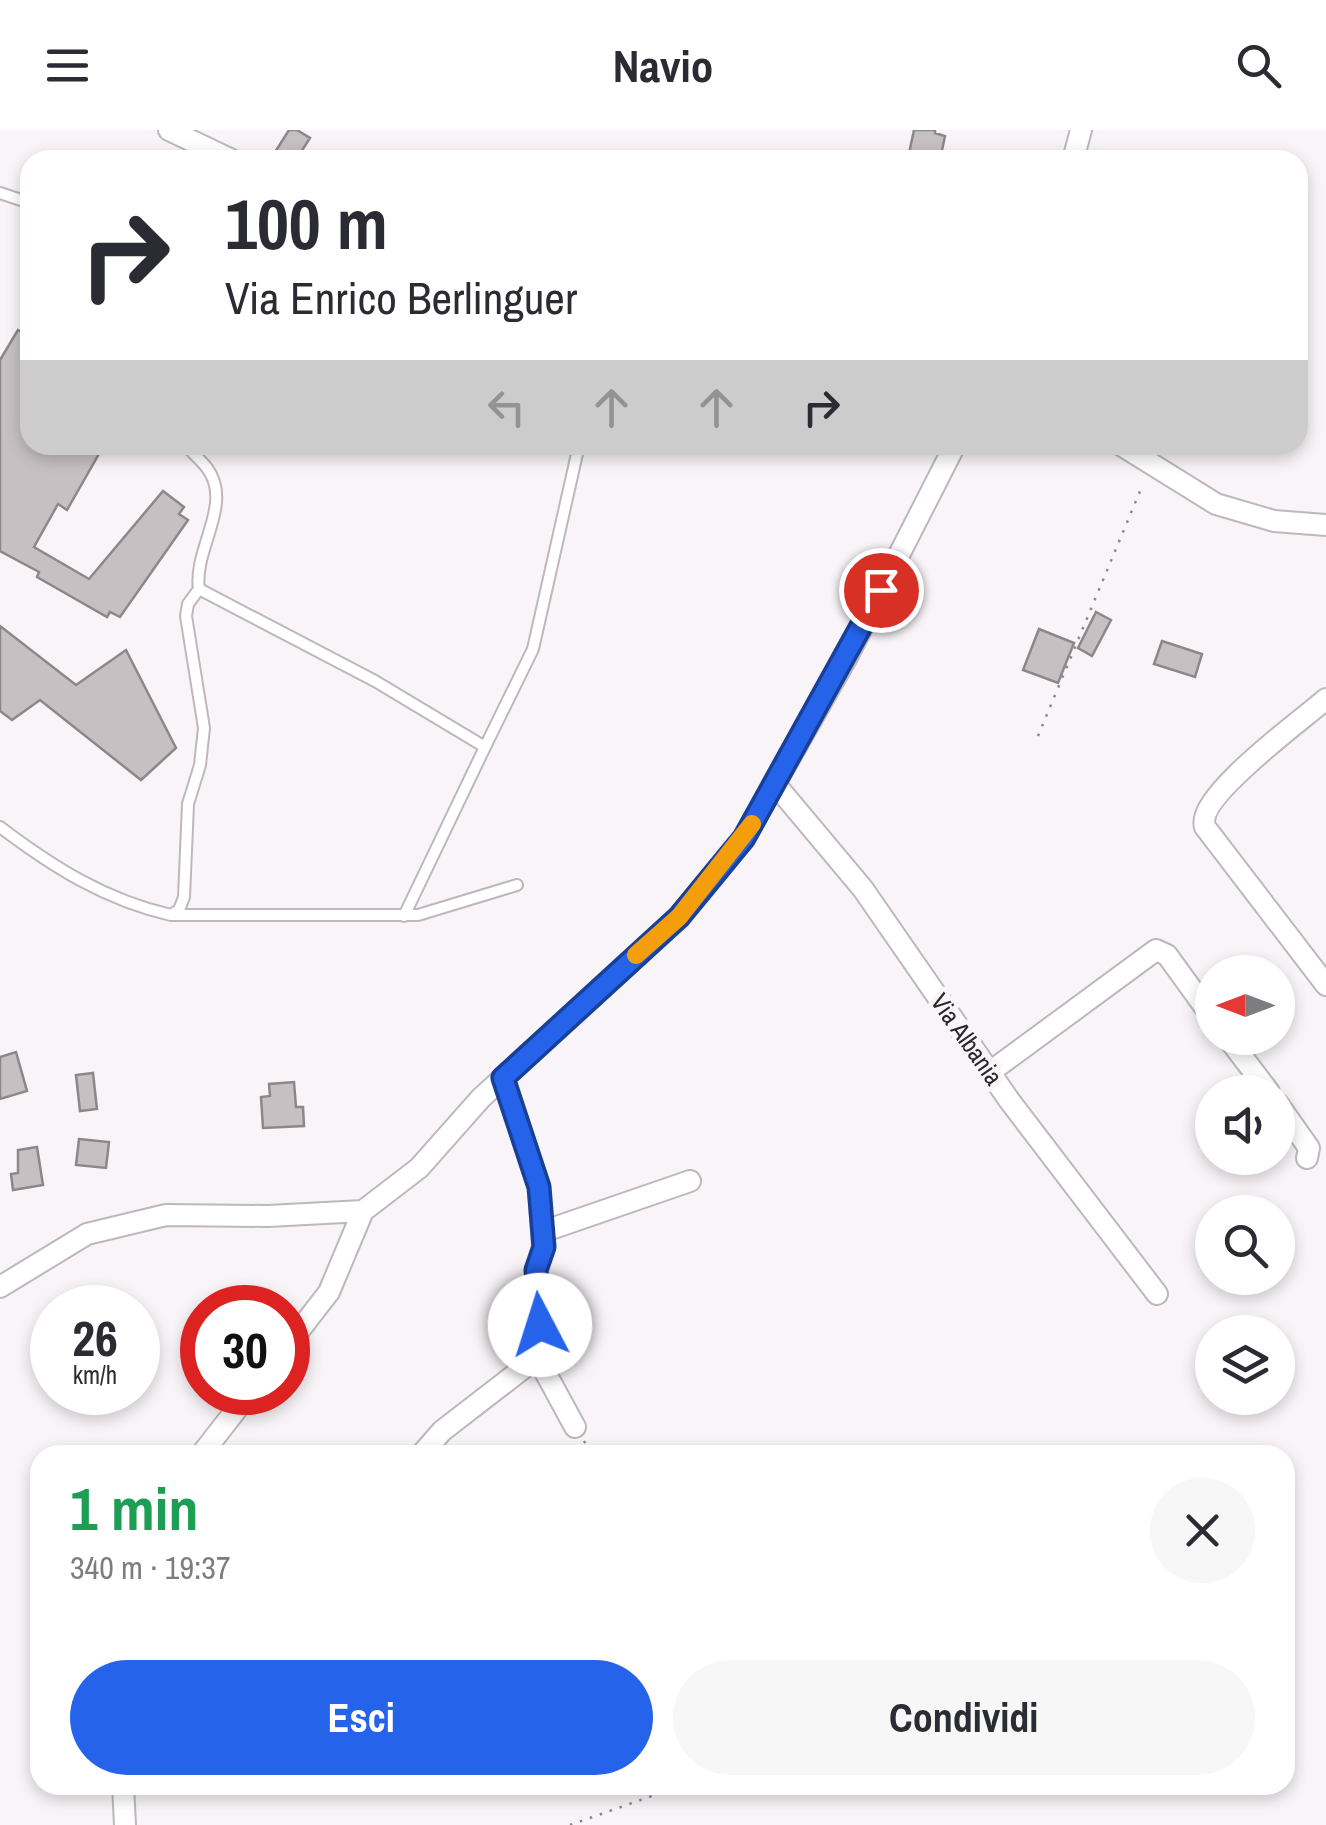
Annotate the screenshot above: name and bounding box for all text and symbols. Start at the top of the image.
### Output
text: Navio [613,35,713,96]
icon: menu [40,38,95,93]
icon: search [1231,38,1286,93]
text: 100 m [225,177,388,271]
icon: right [60,190,190,320]
text: Via Enrico Berlinguer [225,267,577,328]
icon: left [479,380,534,435]
icon: ahead [584,380,639,435]
icon: ahead [689,380,744,435]
icon: right [794,380,849,435]
pin [839,548,924,633]
icon: arrive [854,563,909,618]
north arrow [1195,955,1295,1055]
map controls [1195,955,1295,1415]
street label: Via Albania [923,986,1011,1092]
button: sound [1195,1075,1295,1175]
button: search [1195,1195,1295,1295]
position arrow [488,1273,592,1377]
speed limit sign: 30 [180,1285,310,1415]
text: 26 [72,1304,118,1372]
button: layers [1195,1315,1295,1415]
text: km/h [73,1358,117,1392]
text: 1 min [70,1468,199,1549]
button: close [1150,1478,1255,1583]
text: 340 m · 19:37 [70,1546,230,1589]
button: Esci [70,1660,653,1775]
button: Condividi [673,1660,1255,1775]

